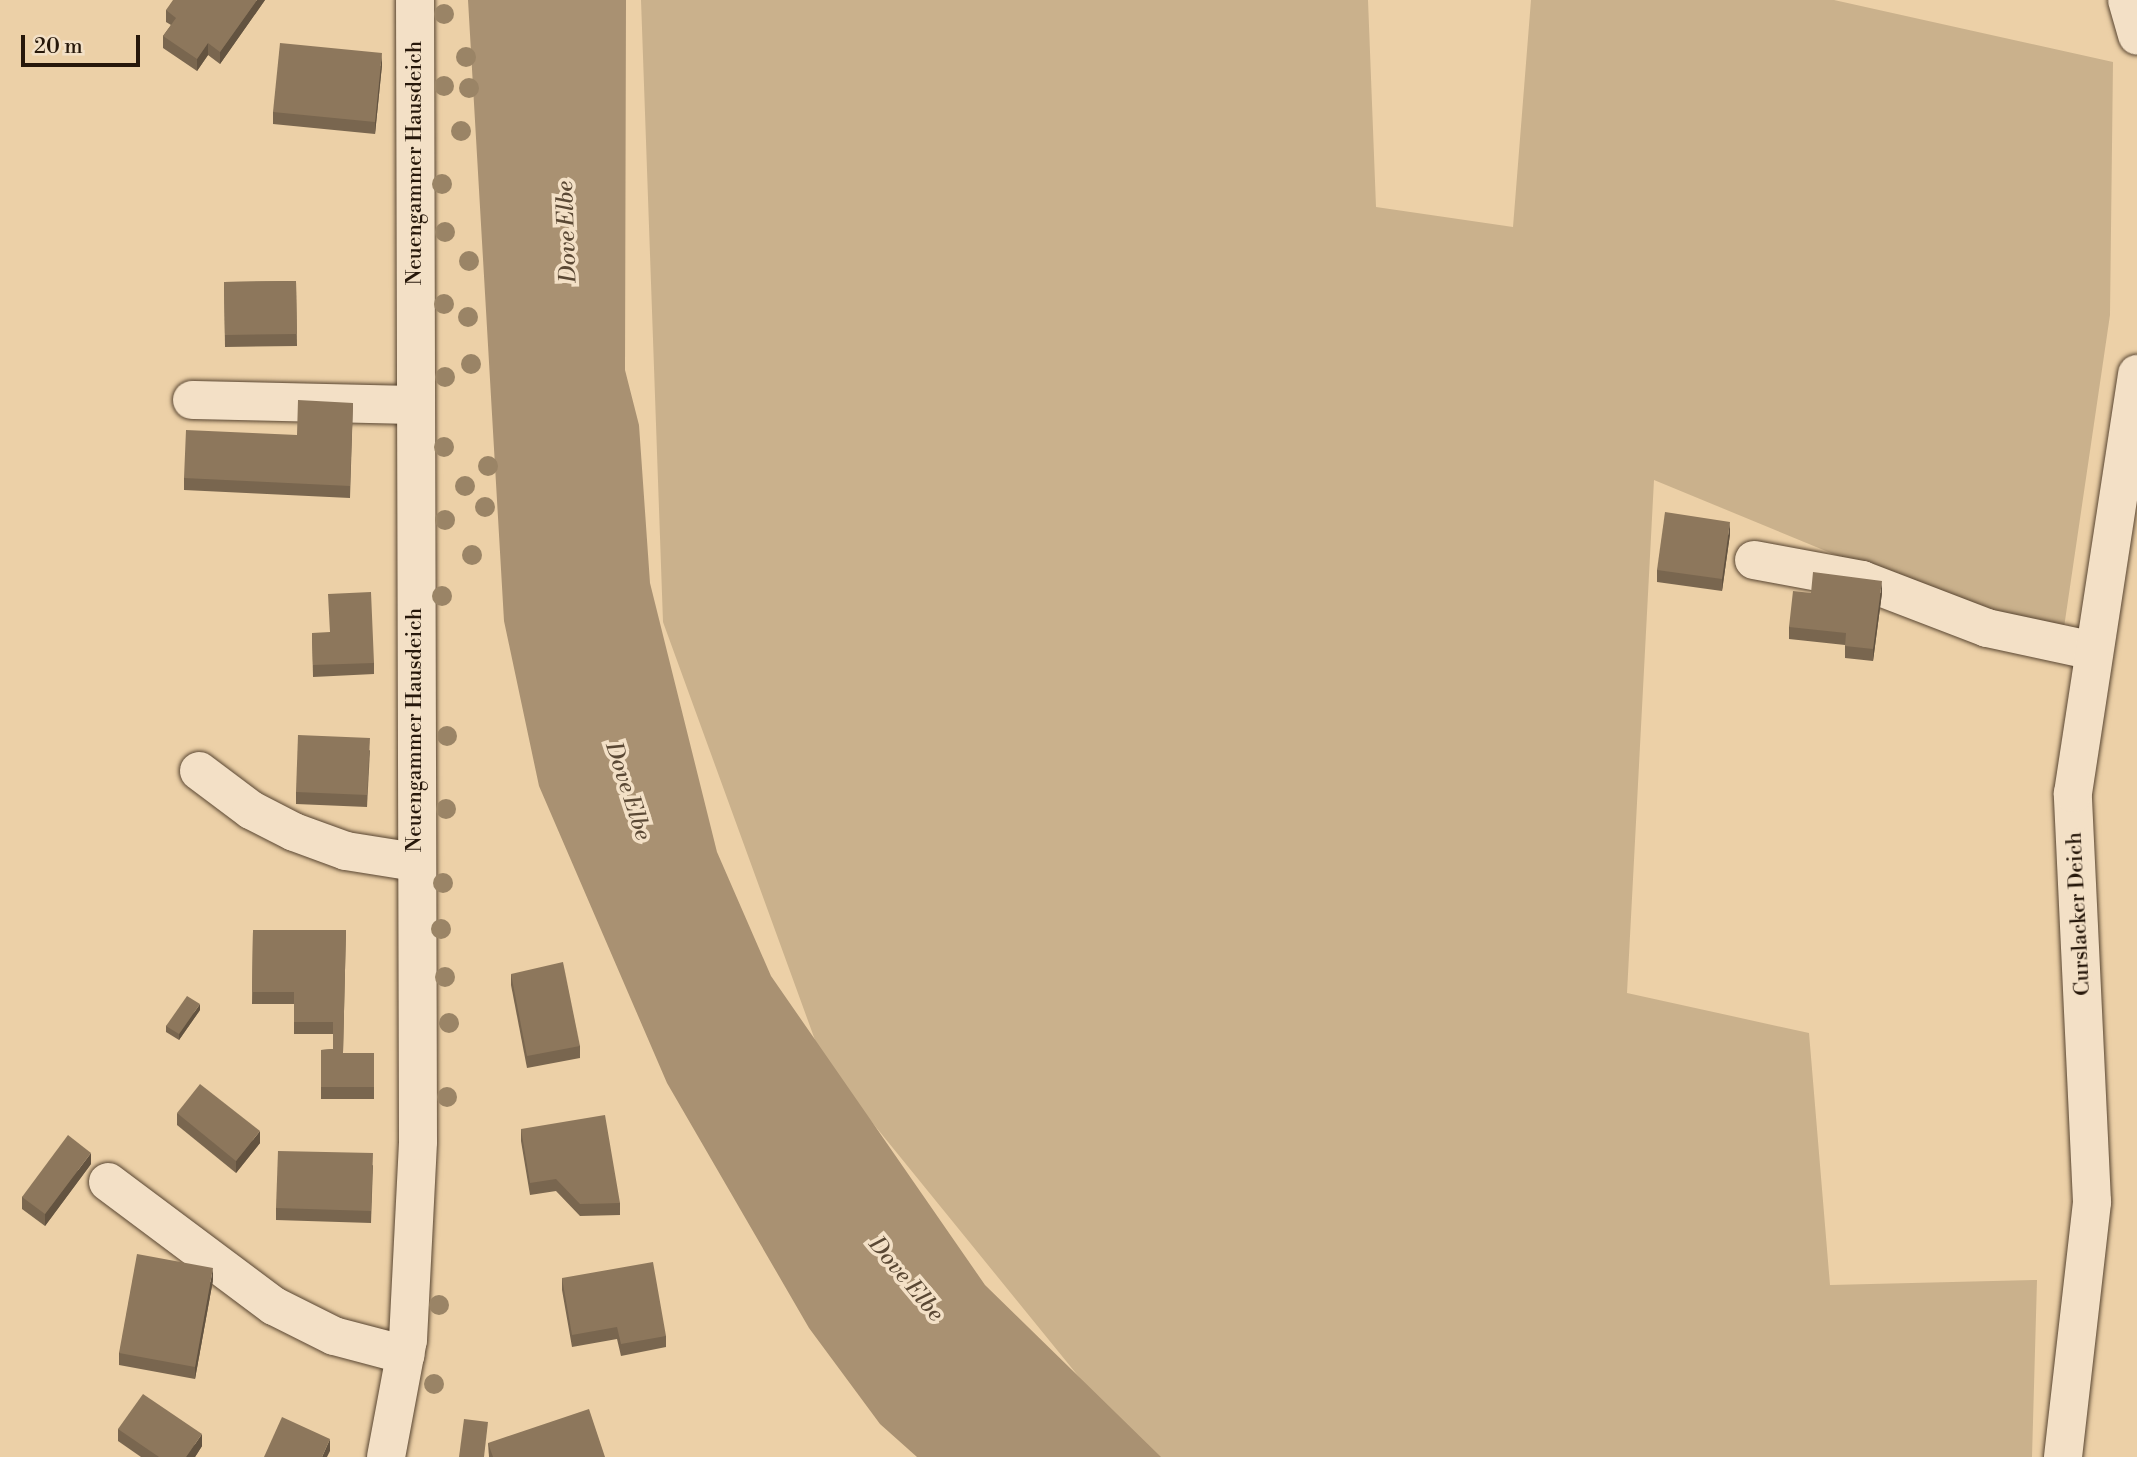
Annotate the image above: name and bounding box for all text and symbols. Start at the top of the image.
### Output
scale bar [24,21,144,65]
text: 20 m [34,34,83,60]
street label: Neuengammer Hausdeich [402,41,428,285]
water label: Dove Elbe [551,181,583,283]
street label: Neuengammer Hausdeich [402,608,428,852]
water label: Dove Elbe [599,738,657,844]
street label: Curslacker Deich [2062,832,2096,996]
water label: Dove Elbe [863,1231,949,1327]

